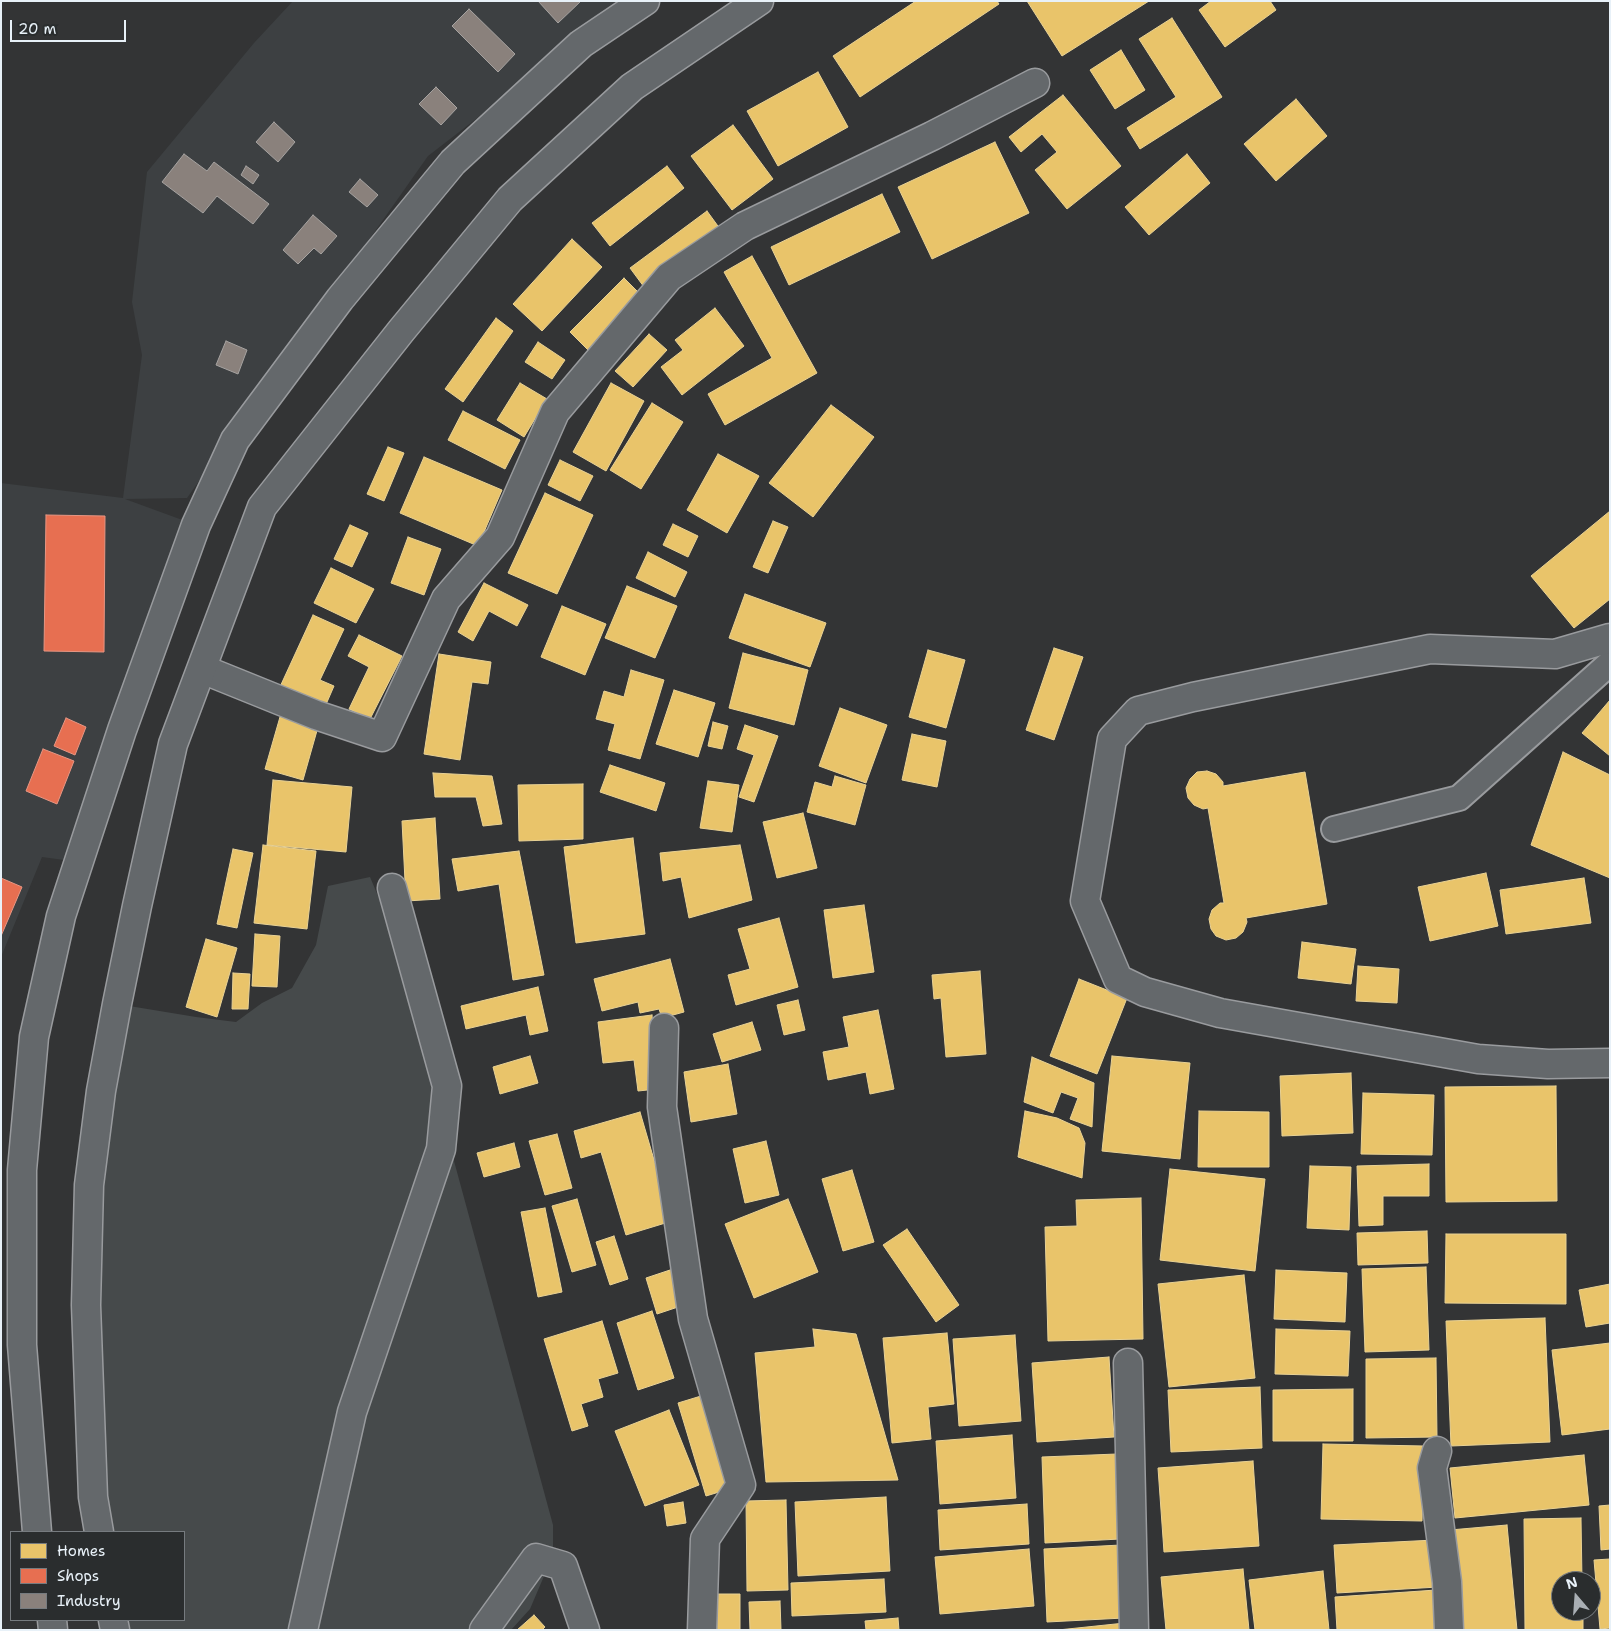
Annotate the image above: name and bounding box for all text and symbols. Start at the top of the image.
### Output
scale bar [12,10,129,42]
text: 20 m [18,19,57,39]
legend [10,1531,185,1621]
text: Homes [57,1541,105,1561]
text: Shops [57,1566,99,1586]
north arrow [1551,1571,1601,1621]
text: N [1564,1572,1580,1593]
text: Industry [57,1591,121,1611]

